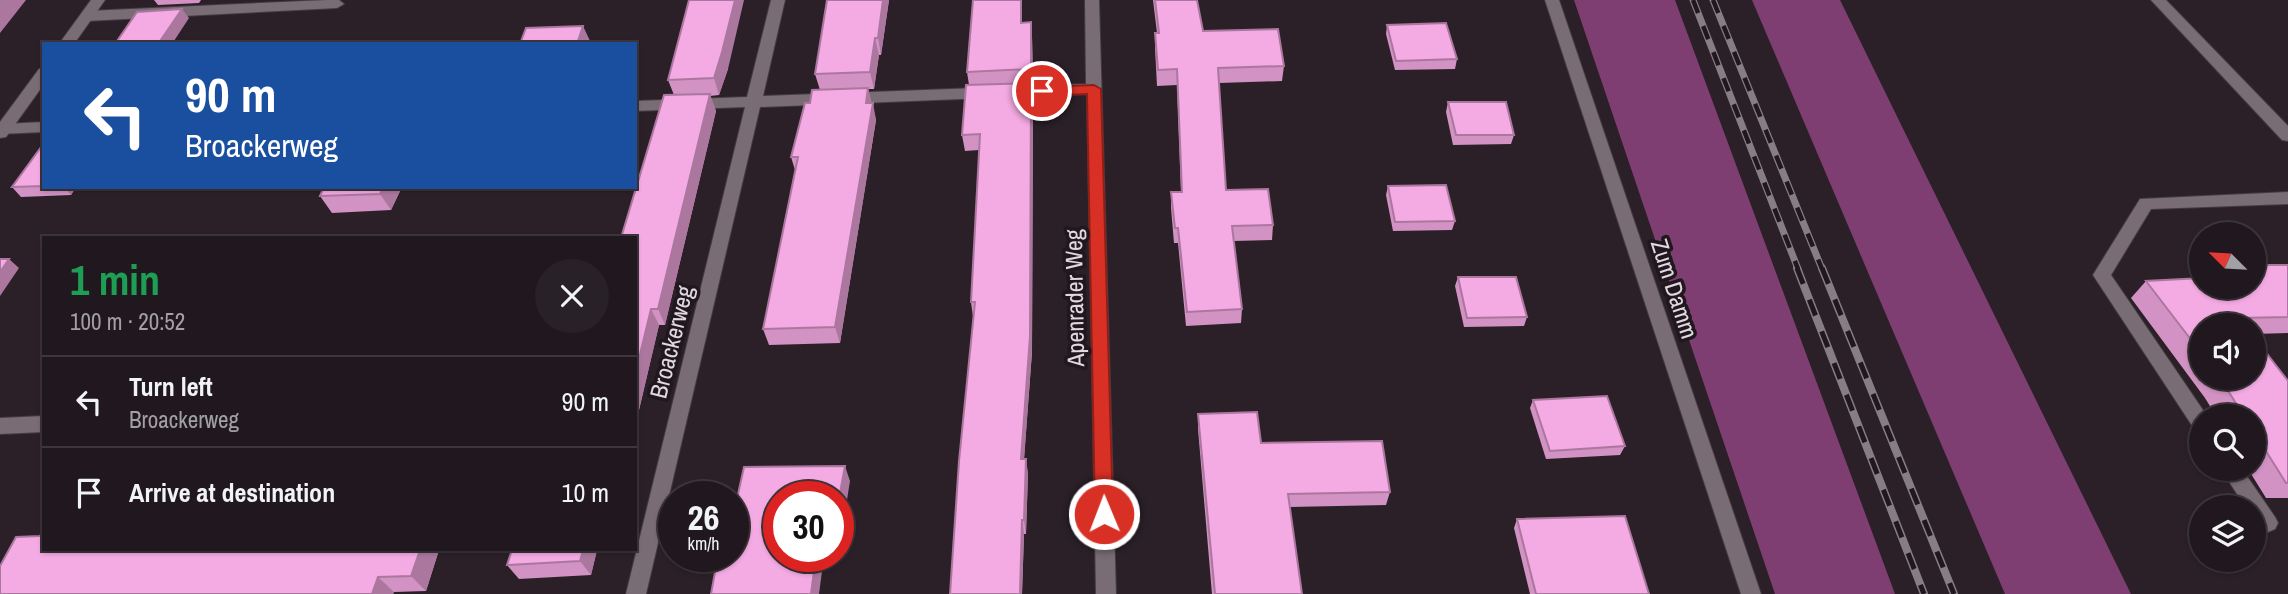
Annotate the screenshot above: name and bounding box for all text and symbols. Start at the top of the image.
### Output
text: 90 m [185,61,277,127]
pin [1012,61,1072,121]
icon: left [70,70,161,161]
icon: arrive [1023,72,1061,110]
text: Broackerweg [185,124,338,167]
north arrow [2189,222,2266,299]
map controls [2189,222,2266,572]
street label: Apenrader Weg [1057,229,1091,368]
street label: Zum Damm [1644,235,1706,343]
text: 1 min [70,252,160,308]
button: close [535,259,609,333]
street label: Broackerweg [642,282,700,401]
text: 100 m · 20:52 [70,306,185,337]
button: sound [2189,313,2266,390]
text: Turn left [129,369,213,404]
icon: left [70,383,108,421]
text: 90 m [562,384,609,419]
text: Broackerweg [129,404,239,435]
button: search [2189,404,2266,481]
icon: arrive [70,474,108,512]
text: Arrive at destination [129,475,335,510]
text: 10 m [562,475,609,510]
position arrow [1067,477,1141,551]
speed limit sign: 30 [763,481,854,572]
text: 26 [688,494,719,541]
button: layers [2189,495,2266,572]
text: km/h [688,531,720,556]

